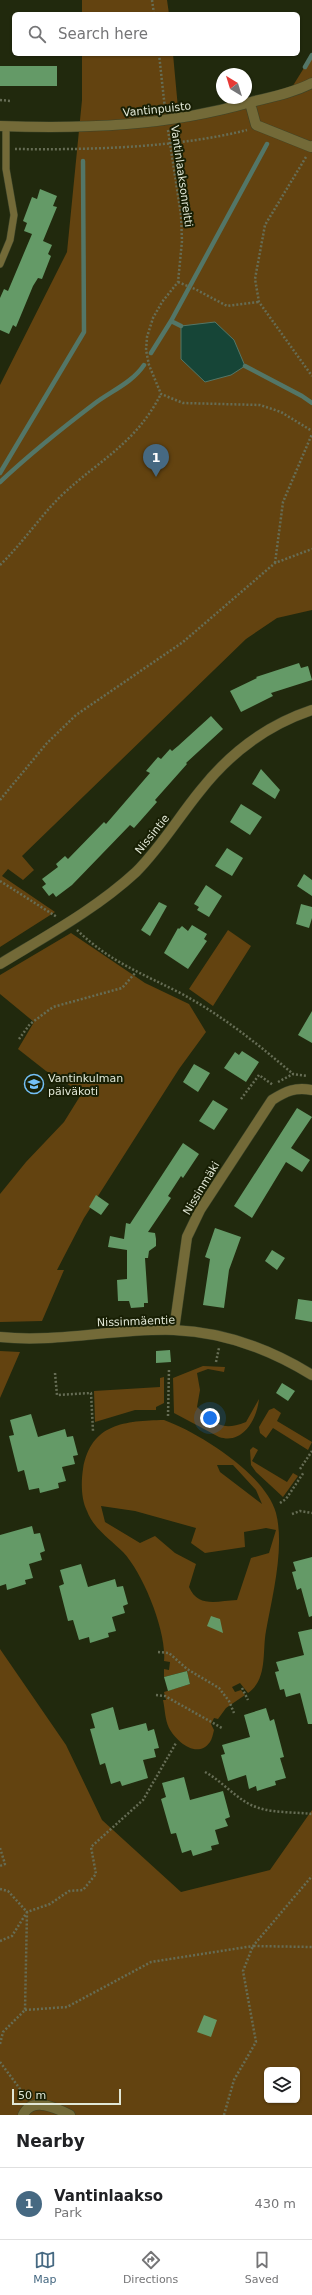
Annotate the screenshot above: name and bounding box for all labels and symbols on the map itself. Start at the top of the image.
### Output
north arrow [216,68,252,104]
street label: Vantinpuisto [122,99,192,120]
street label: Vantinlaaksonreitti [168,124,195,228]
pin: 1 [143,444,169,477]
street label: Nissintie [133,812,172,857]
place label: Vantinkulman päiväkoti [48,1072,123,1098]
school or university icon: Vantinkulman päiväkoti [23,1073,45,1095]
street label: Nissinmäki [180,1159,222,1217]
street label: Nissinmäentie [97,1314,176,1329]
your location [200,1408,220,1428]
scale bar [12,2087,121,2106]

